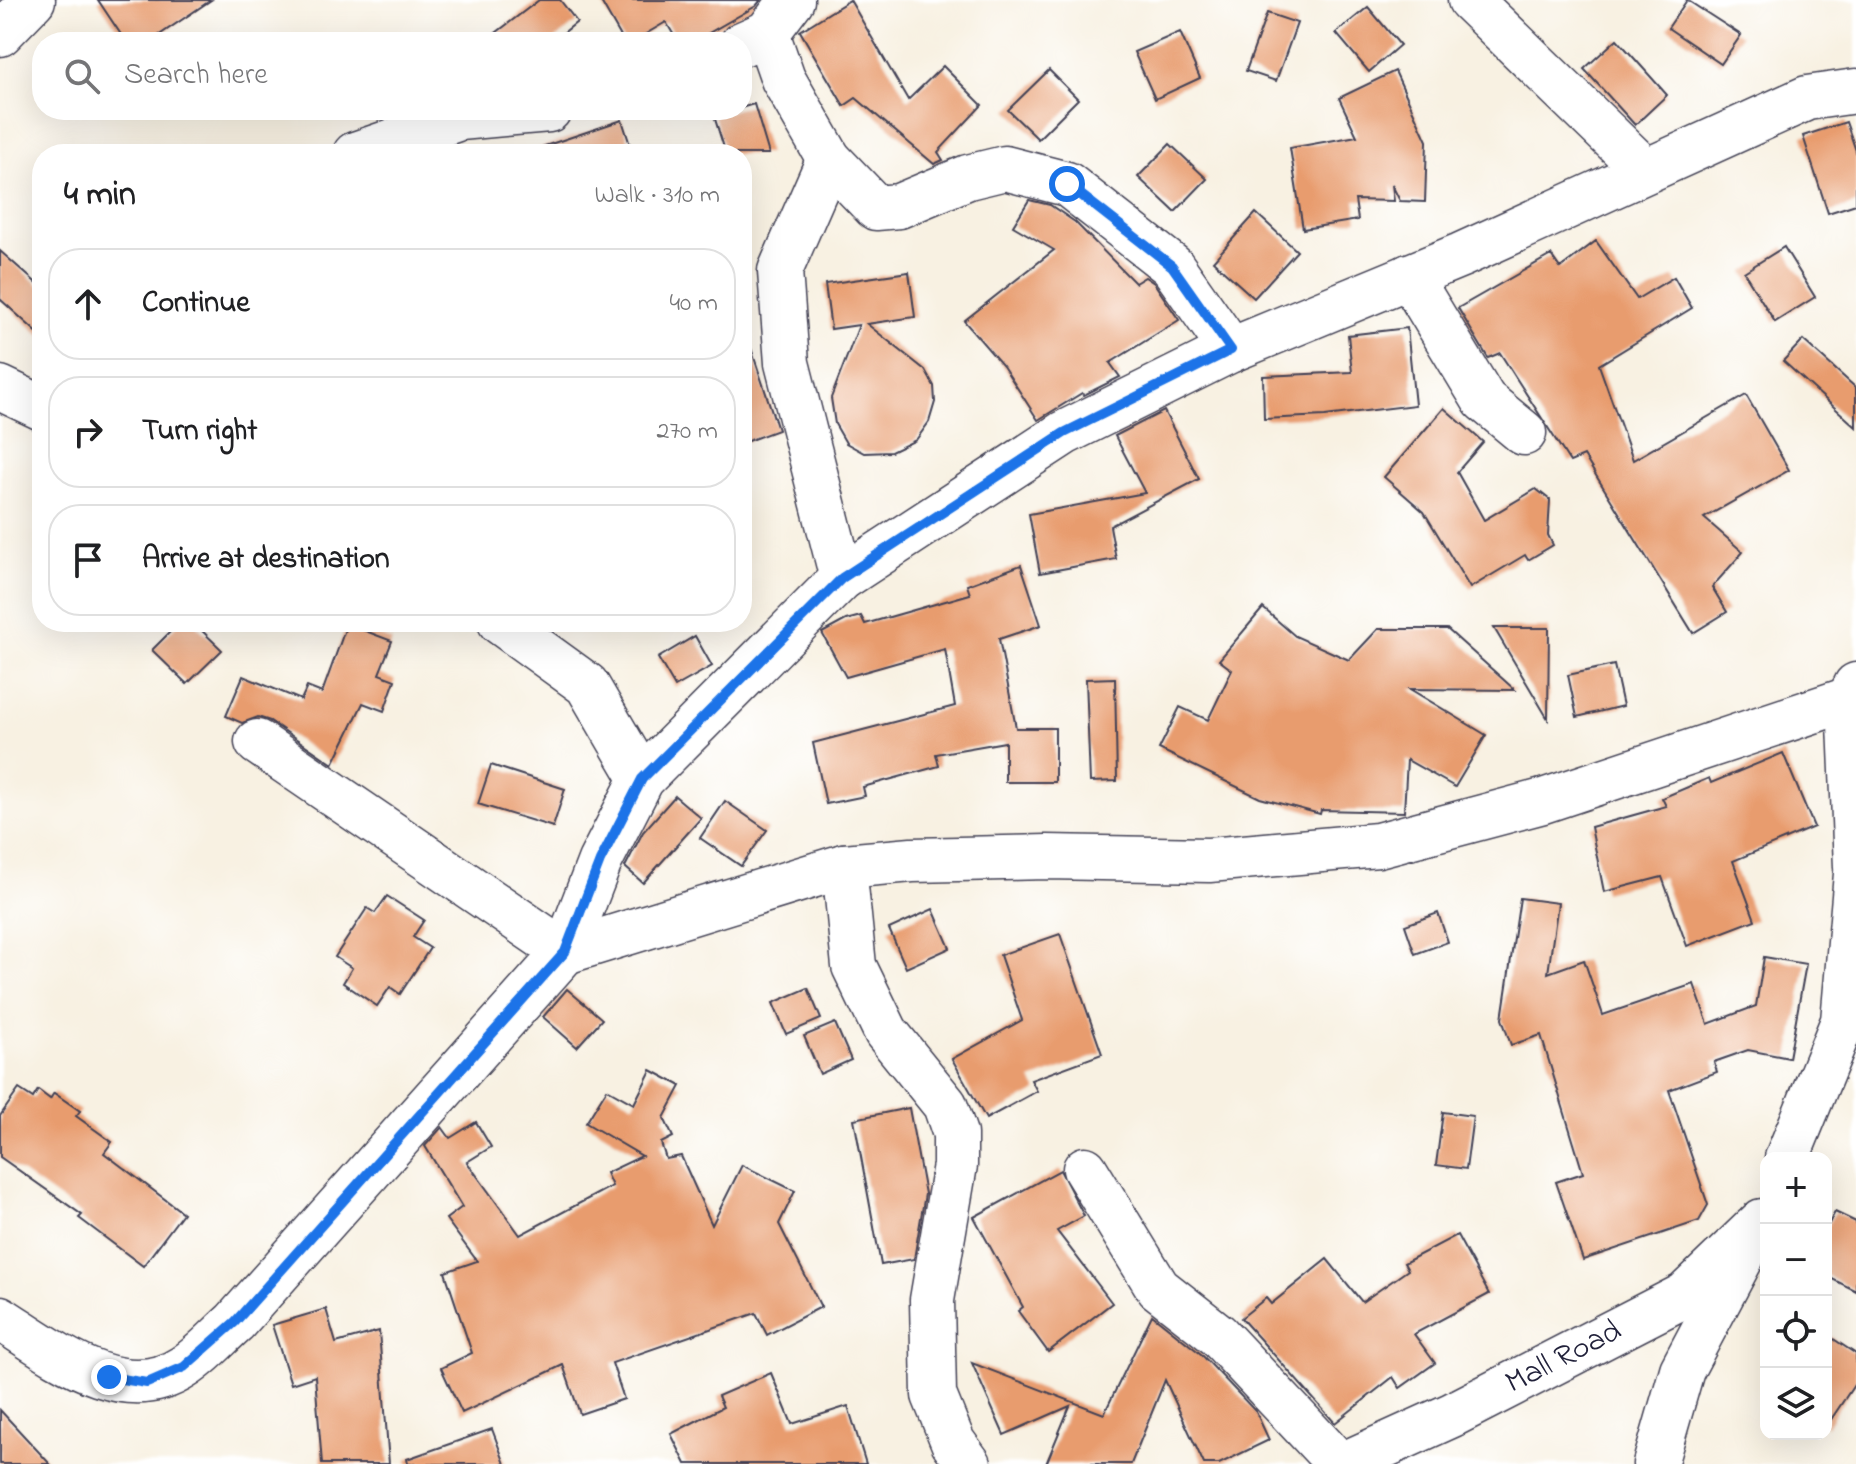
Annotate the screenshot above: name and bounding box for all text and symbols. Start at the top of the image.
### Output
search box [32,32,752,120]
icon: search [60,54,104,98]
text: Search here [124,54,268,98]
route start [1049,166,1085,202]
text: 4 min [64,171,136,221]
text: Walk · 310 m [595,177,720,215]
icon: ahead [66,282,110,326]
text: Continue [142,282,250,326]
text: 40 m [669,285,718,323]
icon: right [66,410,110,454]
text: Turn right [142,410,257,454]
text: 270 m [656,413,718,451]
icon: arrive [66,538,110,582]
text: Arrive at destination [142,538,390,582]
map controls [1760,1152,1832,1440]
button: + [1760,1152,1832,1224]
button: − [1760,1224,1832,1296]
button: locate [1760,1296,1832,1368]
street label: Mall Road [1498,1309,1630,1407]
route end [91,1359,127,1395]
button: layers [1760,1368,1832,1440]

